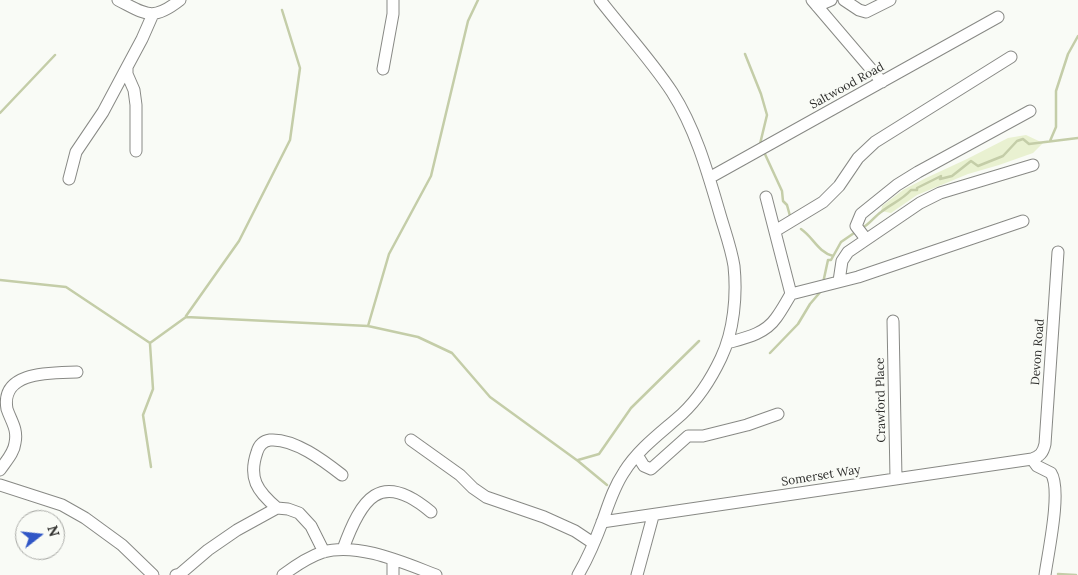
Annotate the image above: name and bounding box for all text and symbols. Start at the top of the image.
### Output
street label: Saltwood Road [807,60,887,112]
street label: Devon Road [1028,318,1048,386]
street label: Crawford Place [873,357,889,443]
street label: Somerset Way [780,463,862,489]
north arrow [15,510,65,560]
text: N [43,523,64,539]

